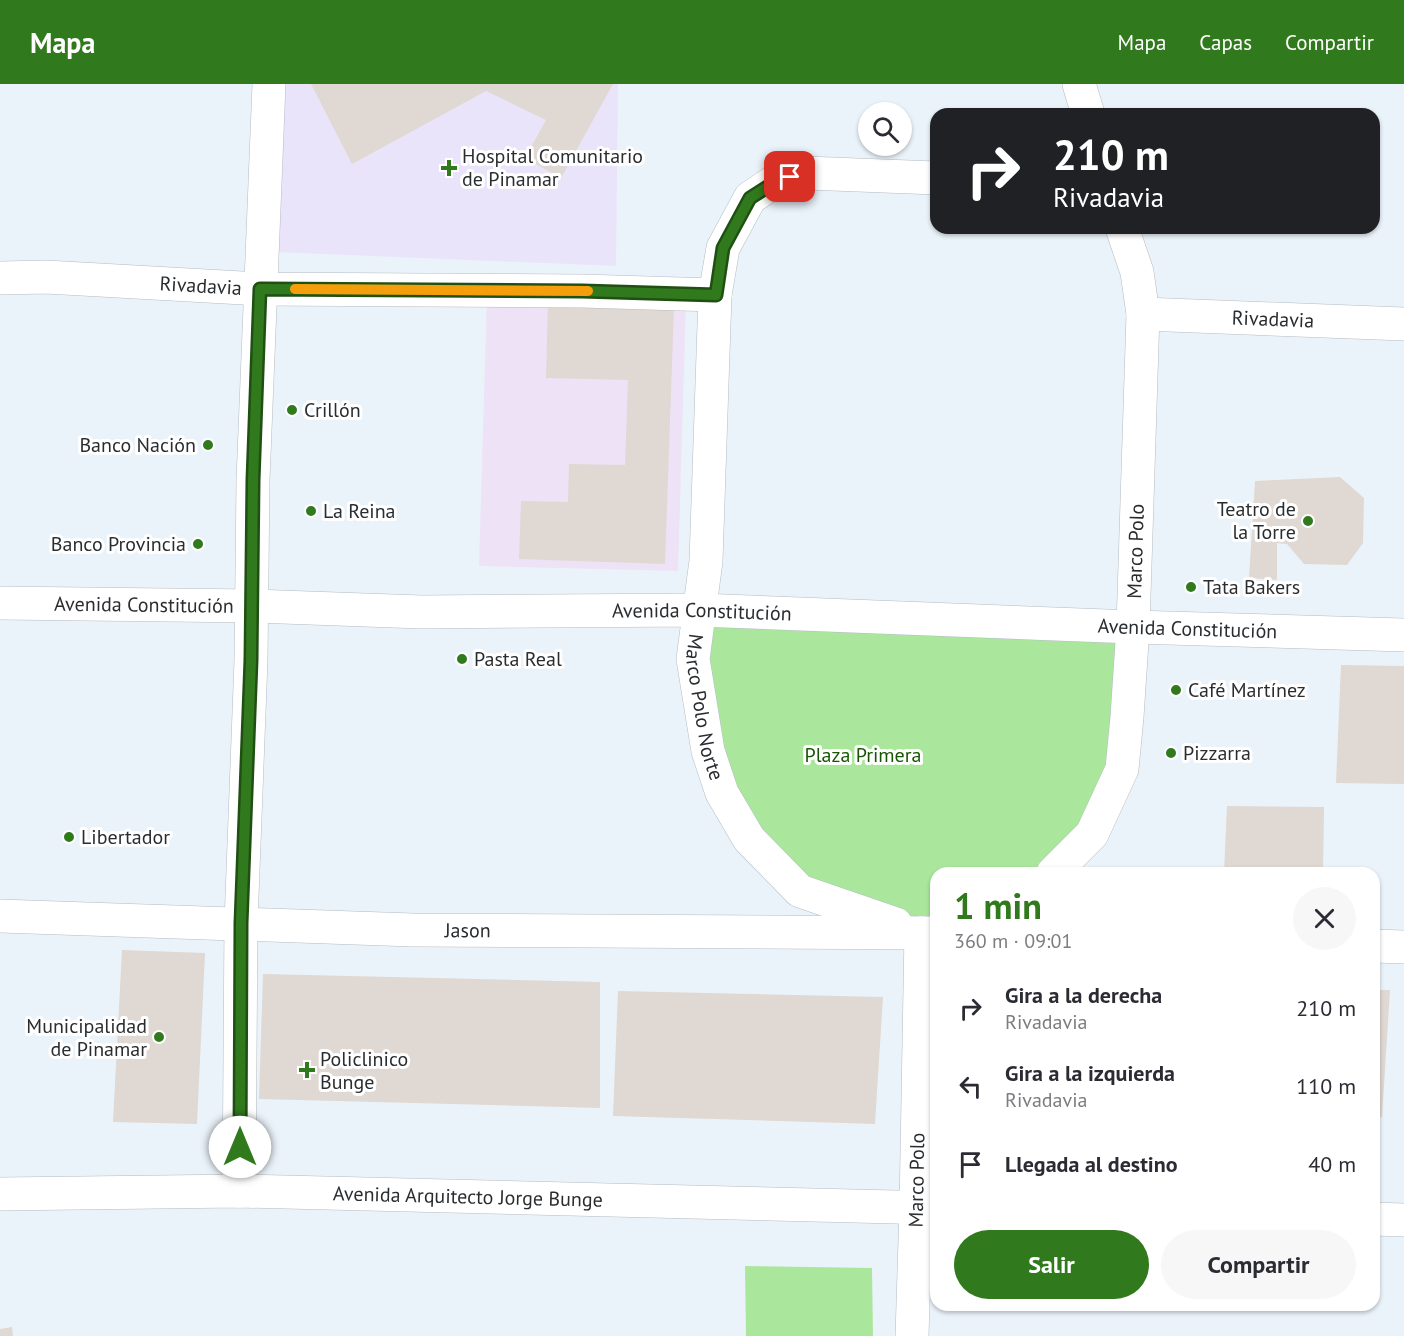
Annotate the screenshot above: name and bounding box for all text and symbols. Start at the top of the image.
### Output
text: Mapa [30,24,95,61]
text: Mapa [1118,29,1166,56]
text: Capas [1199,29,1252,56]
text: Compartir [1285,29,1374,56]
map controls [858,102,912,156]
button: search [858,102,912,156]
text: 210 m [1053,127,1169,182]
icon: right [954,132,1032,210]
place label: Hospital Comunitario de Pinamar [462,143,643,192]
pin [764,151,815,202]
marker: Hospital Comunitario de Pinamar [440,159,458,177]
icon: arrive [773,160,806,193]
text: Rivadavia [1053,180,1164,214]
street label: Rivadavia [159,270,243,301]
street label: Rivadavia [1231,304,1315,334]
place label: Crillón [304,397,361,423]
marker: Crillón [285,403,299,417]
place label: Banco Nación [79,432,196,458]
marker: Banco Nación [201,438,215,452]
place label: Teatro de la Torre [1217,496,1296,545]
place label: La Reina [323,498,396,524]
street label: Marco Polo [1121,503,1150,599]
marker: La Reina [304,504,318,518]
marker: Teatro de la Torre [1301,514,1315,528]
place label: Banco Provincia [51,531,186,557]
marker: Banco Provincia [191,537,205,551]
place label: Tata Bakers [1203,574,1300,600]
marker: Tata Bakers [1184,580,1198,594]
street label: Avenida Constitución [54,591,234,619]
street label: Avenida Constitución [612,597,792,627]
street label: Avenida Constitución [1097,613,1278,644]
street label: Marco Polo Norte [680,632,730,784]
place label: Pasta Real [474,646,562,672]
marker: Pasta Real [455,652,469,666]
place label: Café Martínez [1188,677,1306,703]
marker: Café Martínez [1169,683,1183,697]
place label: Pizzarra [1183,740,1251,766]
park label: Plaza Primera [805,742,921,768]
marker: Pizzarra [1164,746,1178,760]
place label: Libertador [81,824,170,850]
marker: Libertador [62,830,76,844]
text: 1 min [954,882,1042,929]
button: close [1293,887,1356,950]
street label: Jason [444,917,491,943]
text: 360 m · 09:01 [954,928,1072,954]
text: Gira a la derecha [1005,981,1162,1009]
icon: right [954,992,987,1025]
text: 210 m [1296,994,1356,1022]
text: Rivadavia [1005,1009,1087,1035]
place label: Municipalidad de Pinamar [26,1013,147,1062]
marker: Municipalidad de Pinamar [152,1030,166,1044]
place label: Policlinico Bunge [320,1046,408,1095]
text: Gira a la izquierda [1005,1059,1175,1087]
marker: Policlinico Bunge [298,1061,316,1079]
icon: left [954,1070,987,1103]
text: 110 m [1296,1072,1356,1100]
text: Rivadavia [1005,1087,1087,1113]
position arrow [208,1115,272,1179]
street label: Marco Polo [902,1132,930,1228]
icon: arrive [954,1148,987,1181]
text: Llegada al destino [1005,1150,1178,1178]
text: 40 m [1308,1150,1356,1178]
street label: Avenida Arquitecto Jorge Bunge [333,1180,603,1213]
button: Salir [954,1230,1149,1299]
button: Compartir [1161,1230,1356,1299]

